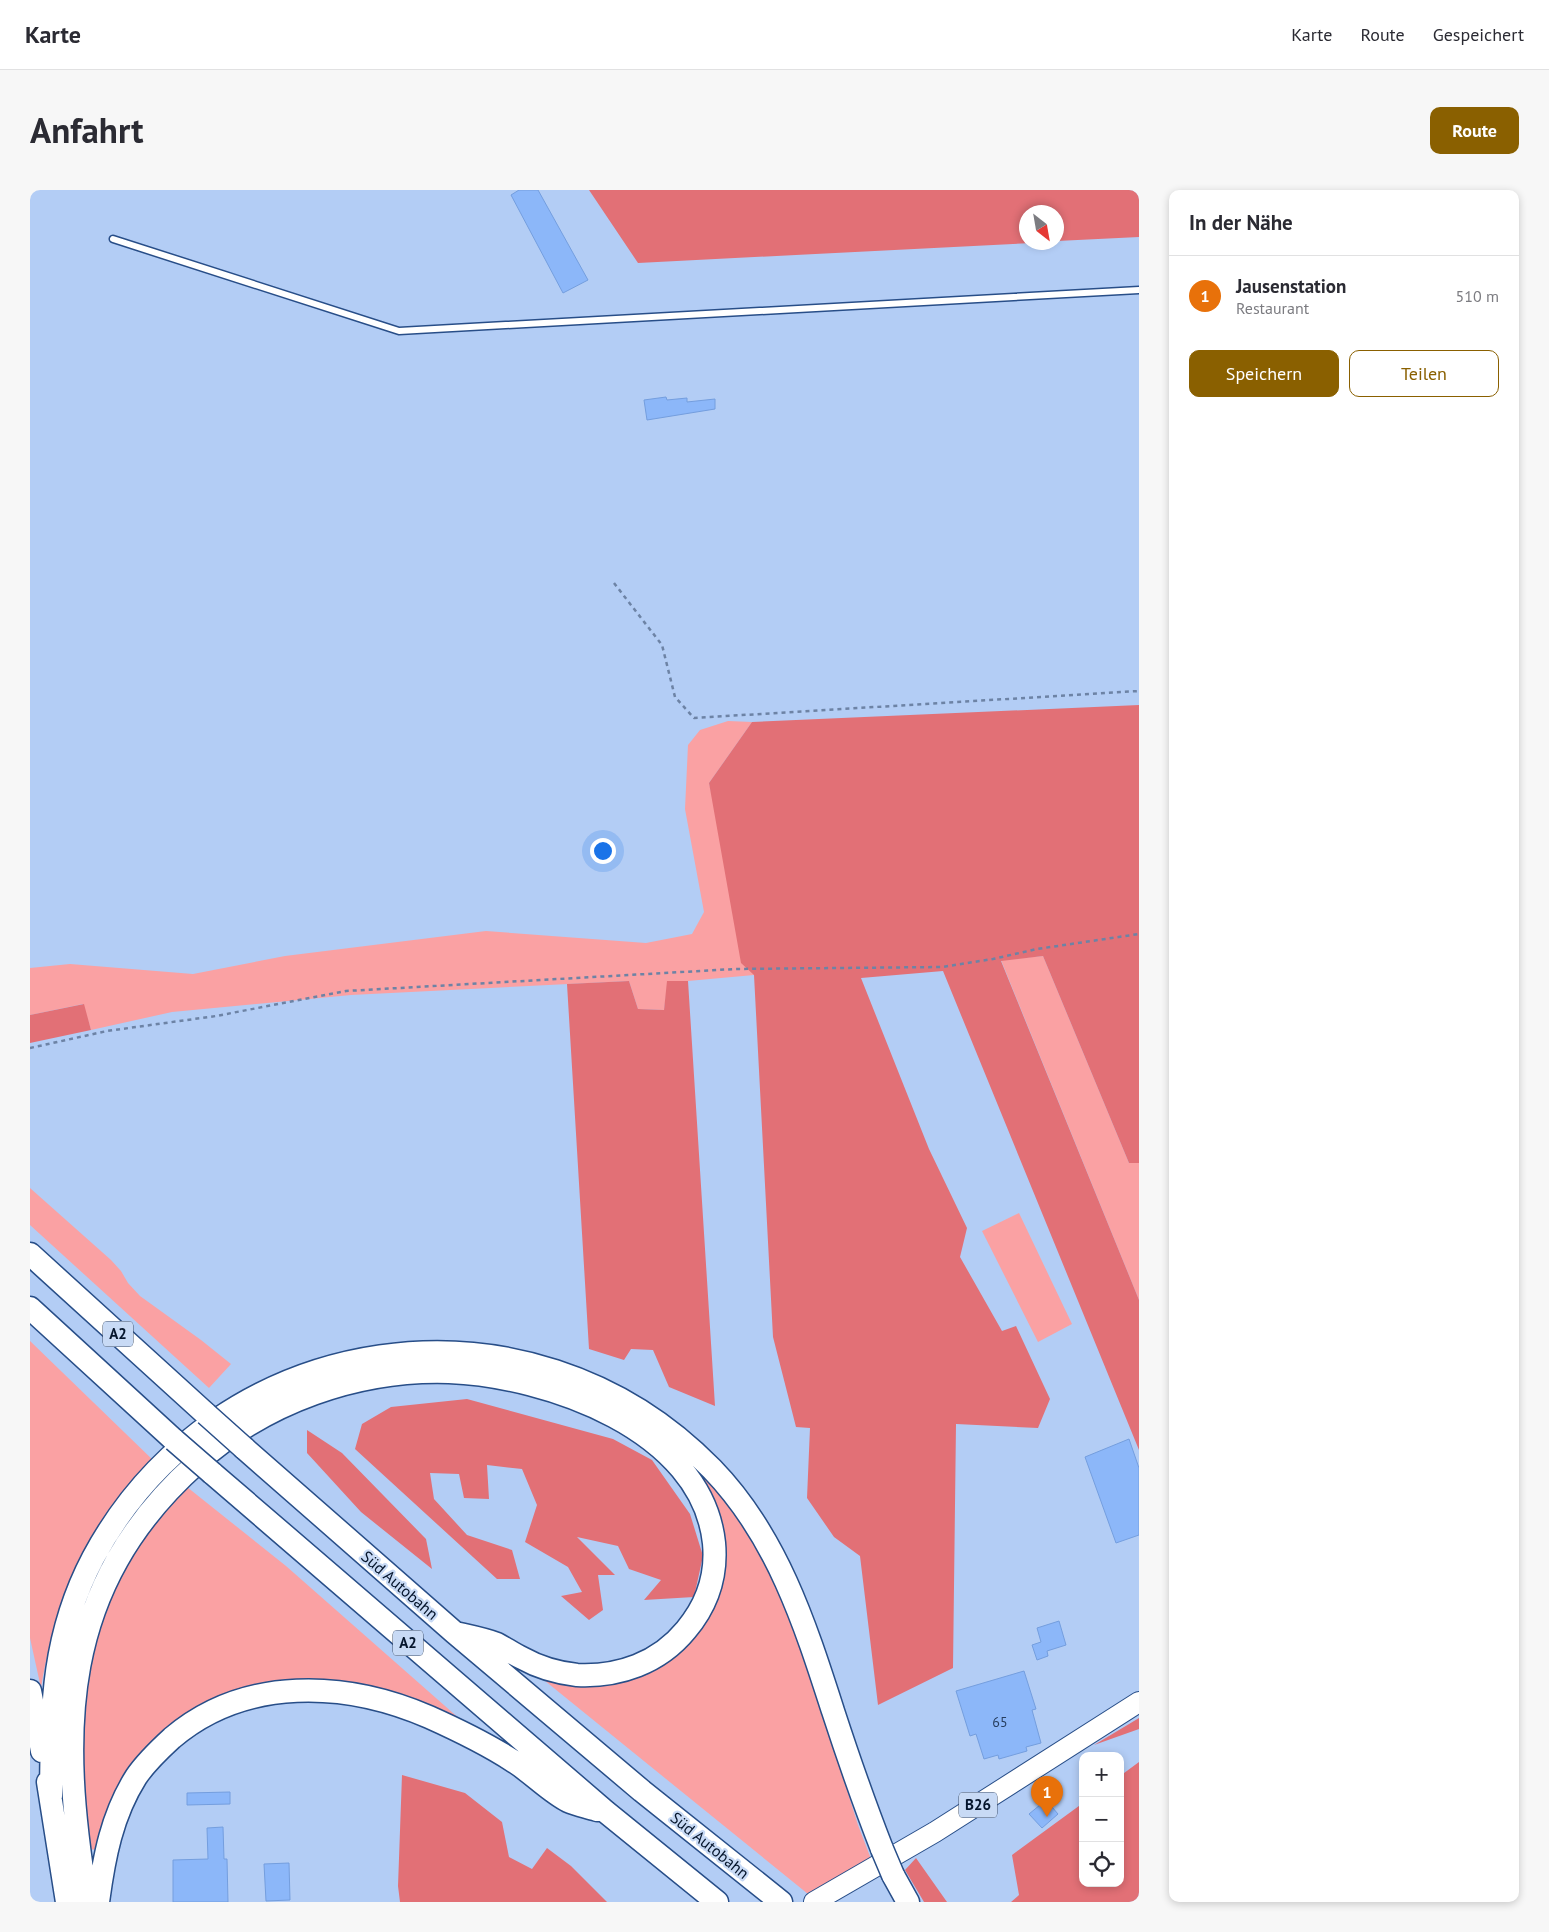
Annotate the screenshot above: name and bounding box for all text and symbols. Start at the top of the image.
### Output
text: Karte [25,19,81,50]
text: Karte [1291,23,1332,46]
text: Route [1360,23,1405,46]
text: Gespeichert [1433,23,1524,46]
text: Anfahrt [30,107,143,153]
button: Route [1430,107,1519,154]
north arrow [1019,205,1064,250]
text: In der Nähe [1189,209,1293,236]
text: Jausenstation [1236,274,1346,298]
text: 1 [1200,286,1210,306]
text: 510 m [1456,286,1499,306]
text: Restaurant [1236,298,1309,318]
button: Speichern [1189,350,1339,397]
button: Teilen [1349,350,1499,397]
your location [590,838,616,864]
road number: A2 [103,1322,133,1346]
street label: Süd Autobahn [357,1546,443,1624]
road number: A2 [393,1630,423,1656]
house number: 65 [992,1713,1008,1731]
map controls [1079,1752,1124,1887]
button: + [1079,1752,1124,1797]
pin: 1 [1031,1776,1063,1817]
road number: B26 [959,1792,997,1818]
button: − [1079,1797,1124,1842]
street label: Süd Autobahn [667,1807,753,1883]
button: locate [1079,1842,1124,1887]

